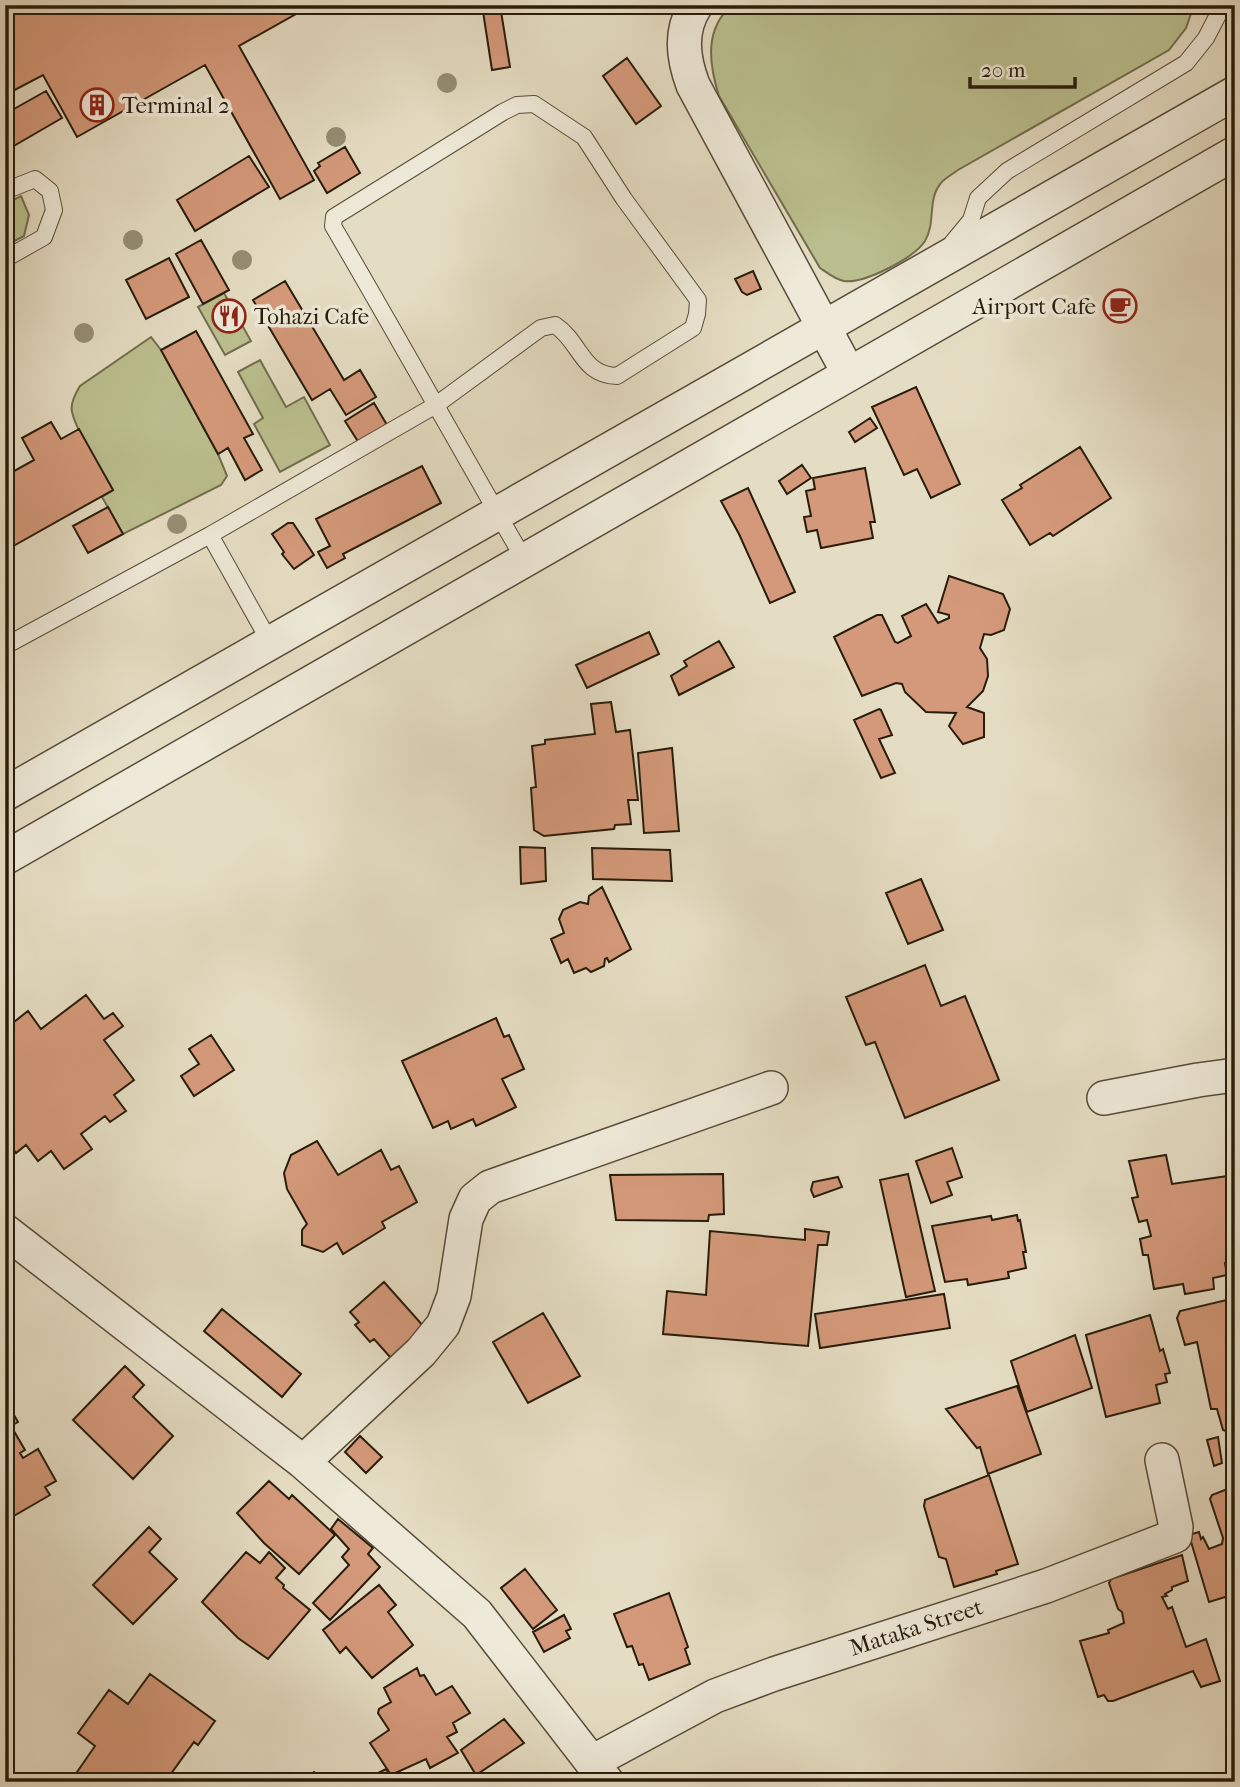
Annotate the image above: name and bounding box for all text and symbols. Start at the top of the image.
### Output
scale bar [970,46,1076,90]
text: 20 m [981,58,1026,82]
building icon: Terminal 2 [78,86,116,124]
place label: Terminal 2 [122,92,230,119]
cafe icon: Airport Cafe [1101,287,1139,325]
place label: Airport Cafe [971,293,1096,320]
restaurant icon: Tohazi Cafe [210,297,248,335]
place label: Tohazi Cafe [254,303,369,330]
street label: Mataka Street [846,1593,986,1662]

